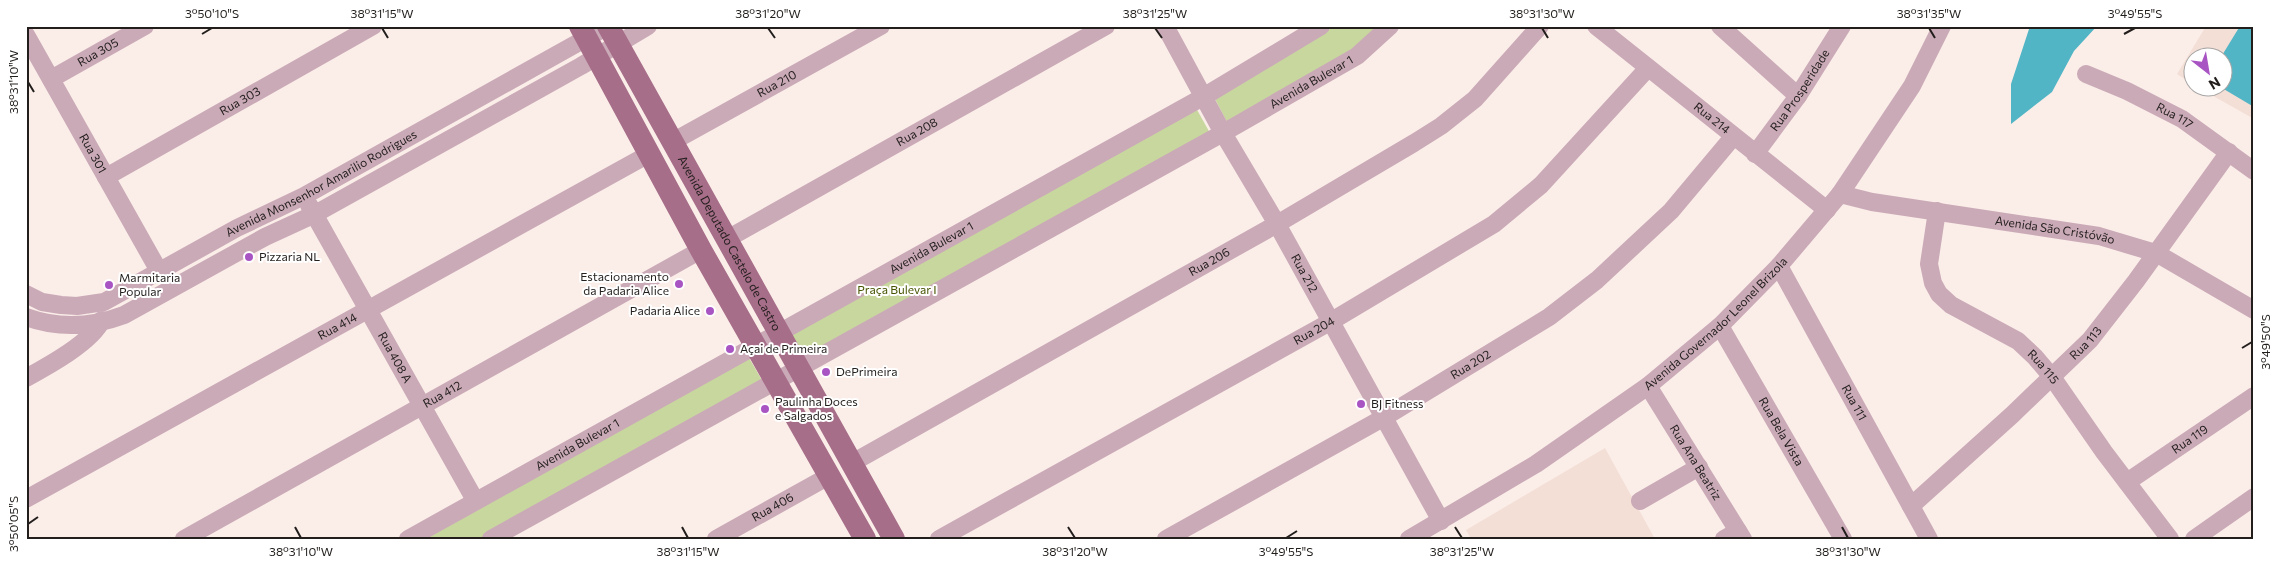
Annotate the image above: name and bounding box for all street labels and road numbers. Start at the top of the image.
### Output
street label: Rua 305 [75,34,121,69]
street label: Rua Prosperidade [1767,46,1832,133]
street label: Avenida Bulevar 1 [1267,52,1355,111]
street label: Rua 210 [754,66,799,99]
street label: Rua 303 [217,83,263,117]
street label: Rua 214 [1691,99,1733,136]
street label: Rua 117 [2154,99,2196,131]
street label: Rua 208 [893,114,940,148]
street label: Avenida Monsenhor Amarilio Rodrigues [223,126,419,239]
street label: Rua 301 [77,131,110,175]
street label: Avenida Deputado Castelo de Castro [676,153,784,333]
street label: Avenida São Cristóvão [1994,213,2117,246]
street label: Avenida Bulevar 1 [887,218,975,276]
street label: Rua 206 [1186,244,1232,278]
street label: Rua 212 [1289,251,1322,295]
street label: Avenida Governador Leonel Brizola [1641,254,1789,393]
street label: Rua 414 [315,309,359,342]
street label: Rua 204 [1291,313,1337,347]
street label: Rua 113 [2066,323,2104,362]
street label: Rua 408 A [376,329,416,385]
street label: Rua 202 [1447,346,1493,381]
street label: Rua 115 [2025,346,2062,386]
street label: Rua 412 [420,377,464,410]
street label: Rua 111 [1840,382,1870,423]
street label: Rua Bela Vista [1757,394,1807,468]
street label: Avenida Bulevar 1 [533,415,622,473]
street label: Rua 119 [2169,421,2210,456]
street label: Rua Ana Beatriz [1668,422,1725,502]
street label: Rua 406 [749,489,796,524]

